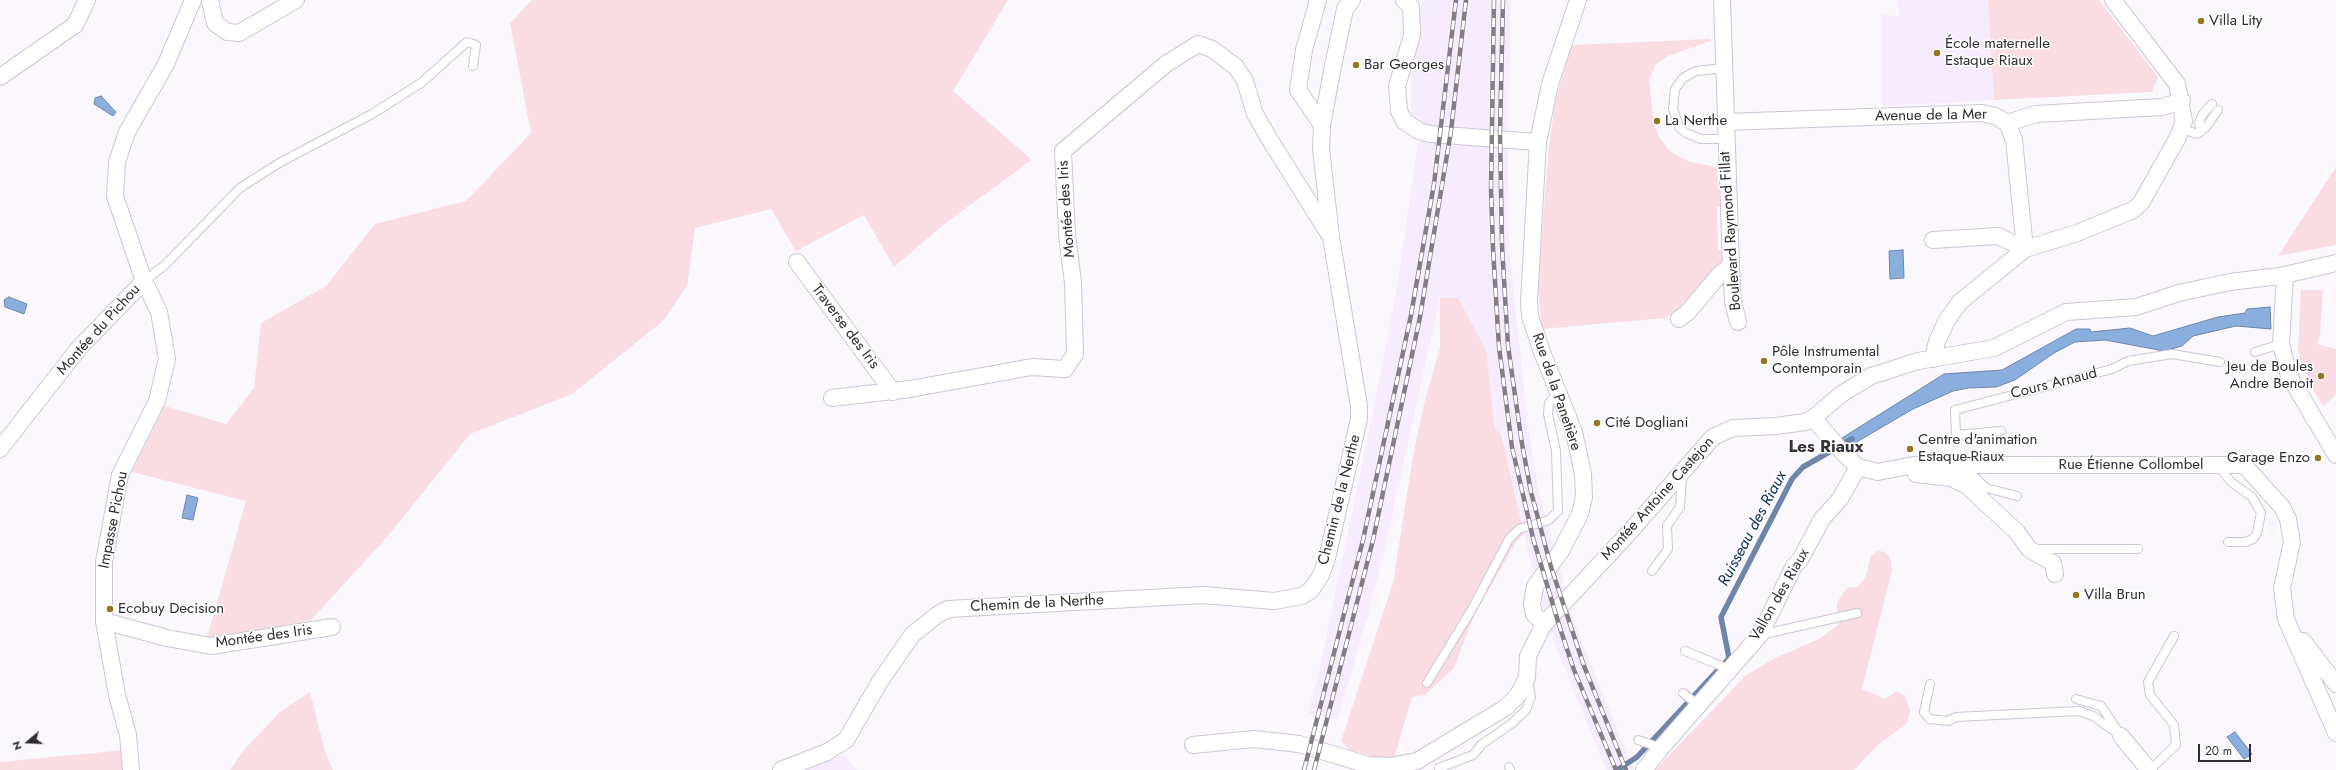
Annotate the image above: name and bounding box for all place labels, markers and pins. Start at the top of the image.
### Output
place label: Villa Lity [2209,12,2262,30]
marker: Villa Lity [2196,16,2206,26]
place label: École maternelle Estaque Riaux [1945,35,2050,70]
marker: École maternelle Estaque Riaux [1932,48,1942,58]
place label: Bar Georges [1364,56,1444,74]
marker: Bar Georges [1351,60,1361,70]
place label: La Nerthe [1665,112,1727,130]
marker: La Nerthe [1652,116,1662,126]
place label: Pôle Instrumental Contemporain [1772,343,1879,378]
marker: Pôle Instrumental Contemporain [1759,356,1769,366]
place label: Jeu de Boules Andre Benoit [2227,358,2313,393]
marker: Jeu de Boules Andre Benoit [2316,371,2326,381]
place label: Cité Dogliani [1605,414,1688,432]
marker: Cité Dogliani [1592,418,1602,428]
place label: Centre d'animation Estaque-Riaux [1918,431,2037,466]
marker: Centre d'animation Estaque-Riaux [1905,444,1915,454]
place label: Garage Enzo [2227,449,2310,467]
marker: Garage Enzo [2313,453,2323,463]
place label: Villa Brun [2084,586,2146,604]
marker: Villa Brun [2071,590,2081,600]
place label: Ecobuy Decision [118,600,224,618]
marker: Ecobuy Decision [105,604,115,614]

